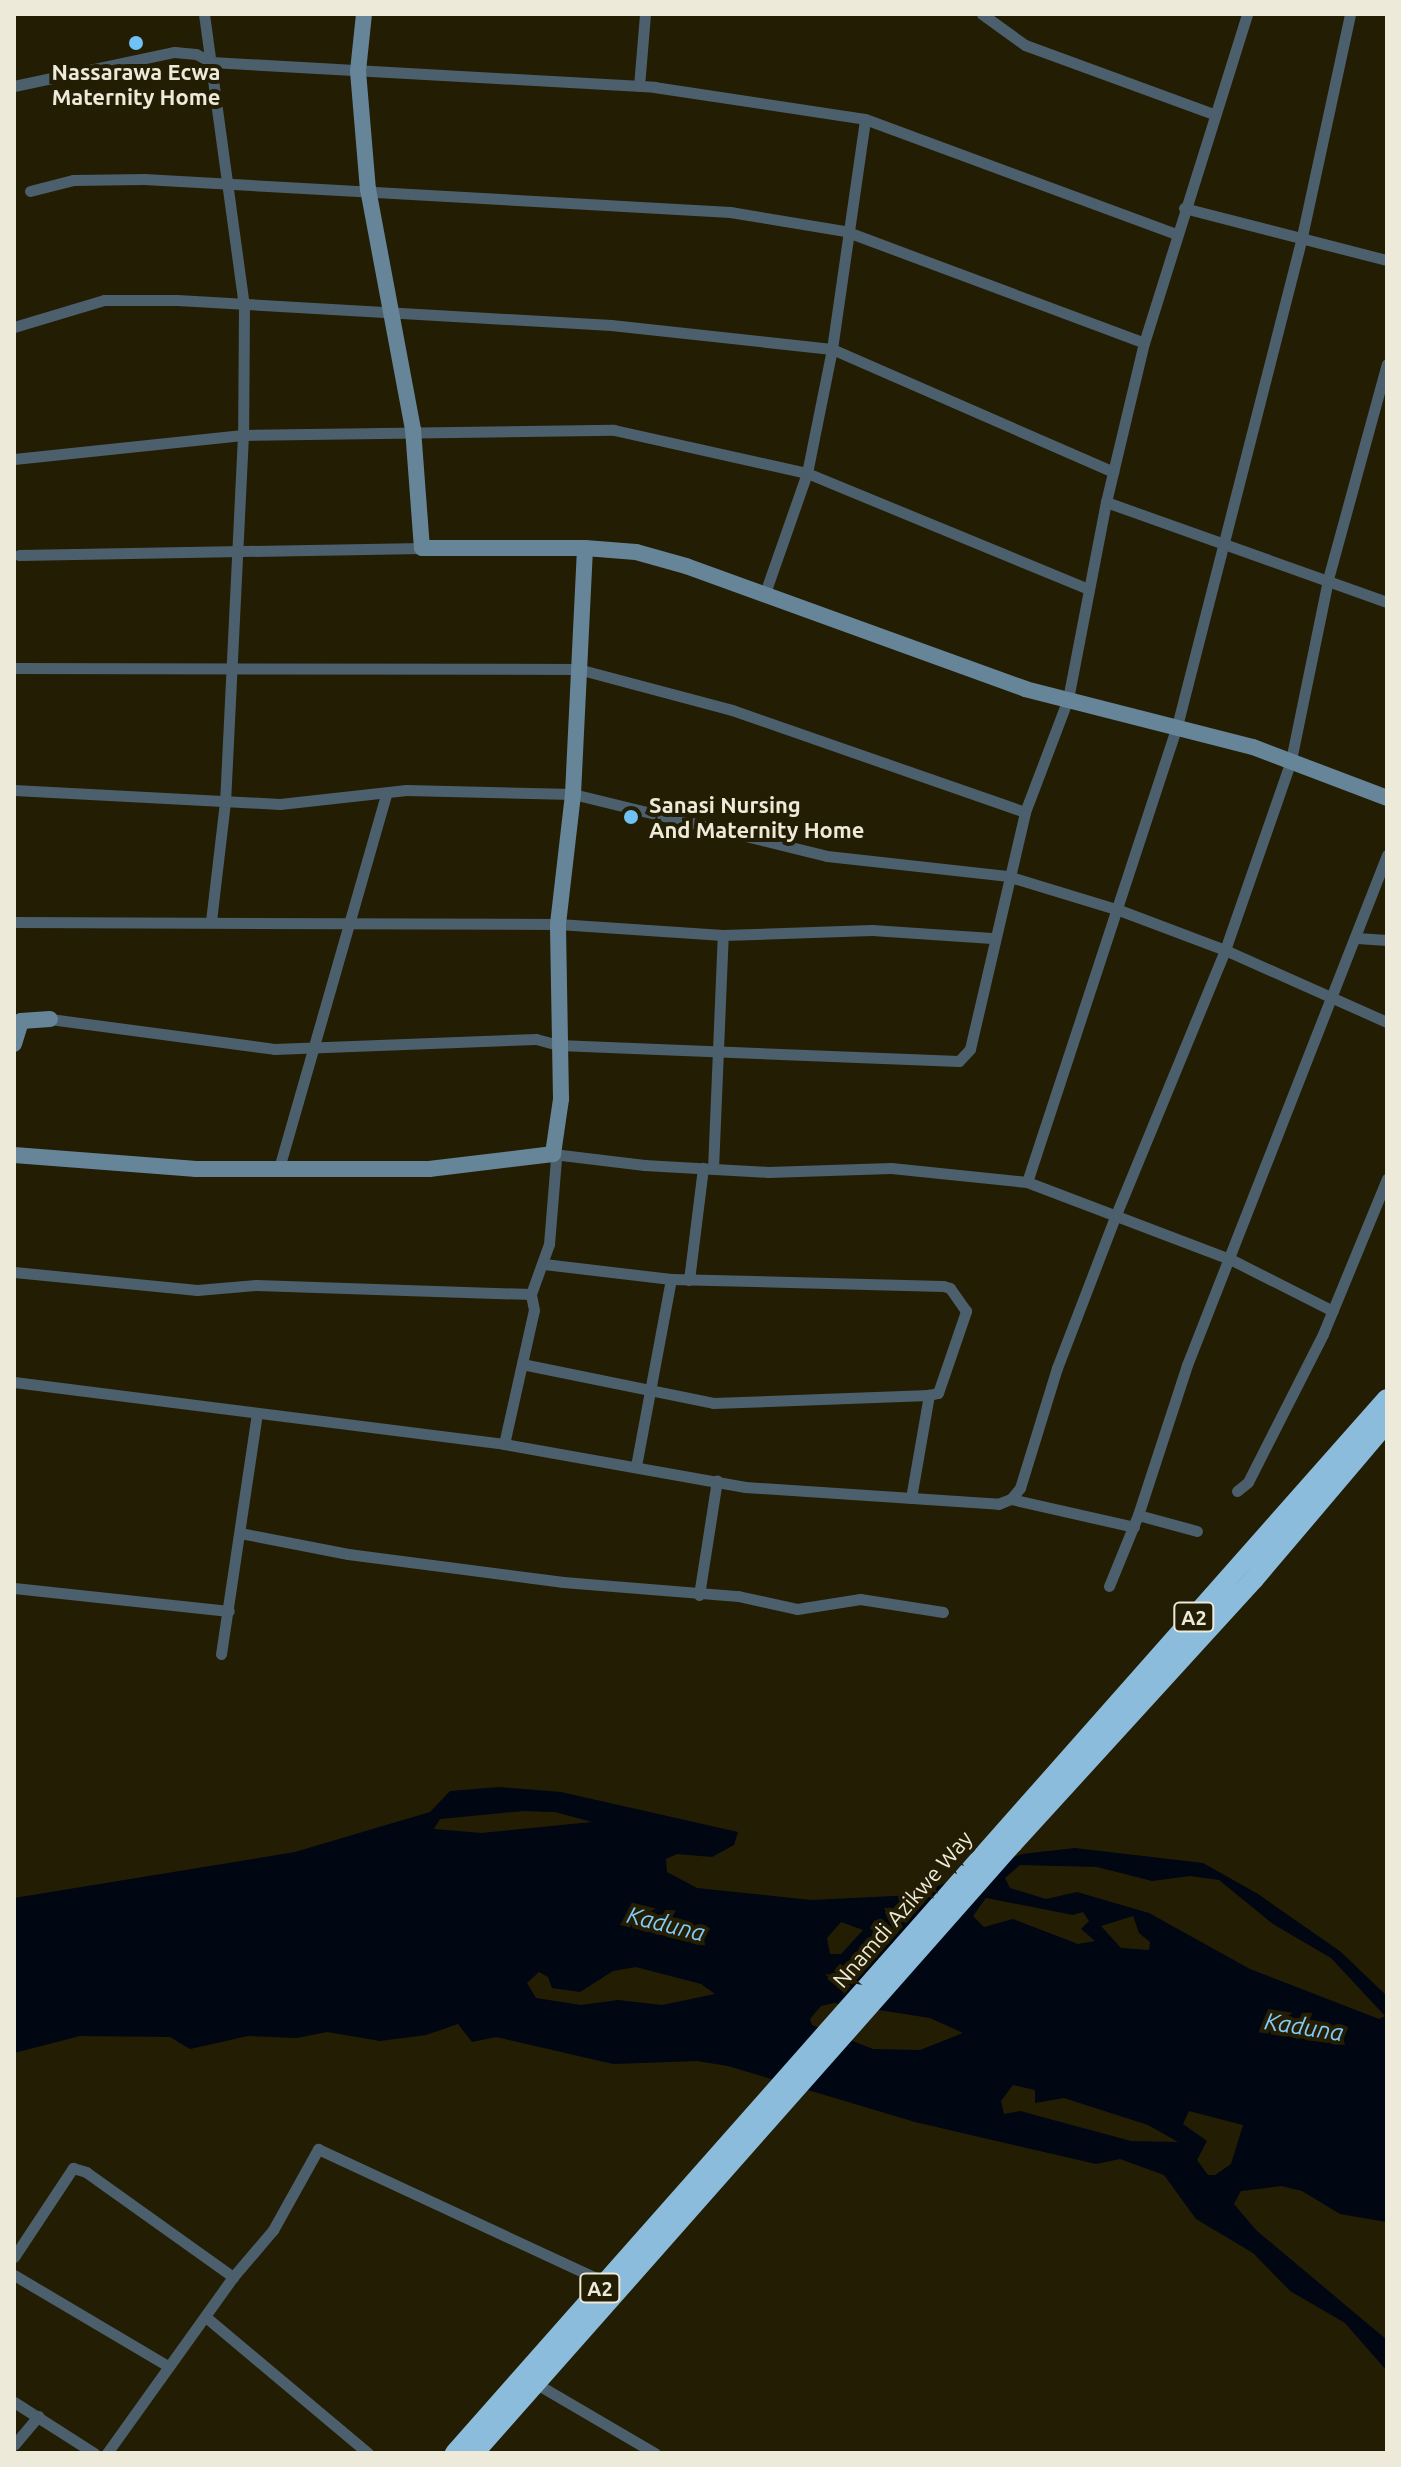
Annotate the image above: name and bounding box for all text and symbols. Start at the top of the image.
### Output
marker: Nassarawa Ecwa Maternity Home [125,32,147,54]
place label: Nassarawa Ecwa Maternity Home [52,58,220,110]
place label: Sanasi Nursing And Maternity Home [649,791,864,842]
marker: Sanasi Nursing And Maternity Home [620,806,642,828]
road number: A2 [1172,1601,1216,1633]
street label: Nnamdi Azikwe Way [827,1825,977,1993]
water label: Kaduna [624,1900,708,1948]
water label: Kaduna [1262,2007,1346,2047]
road number: A2 [578,2272,622,2304]

